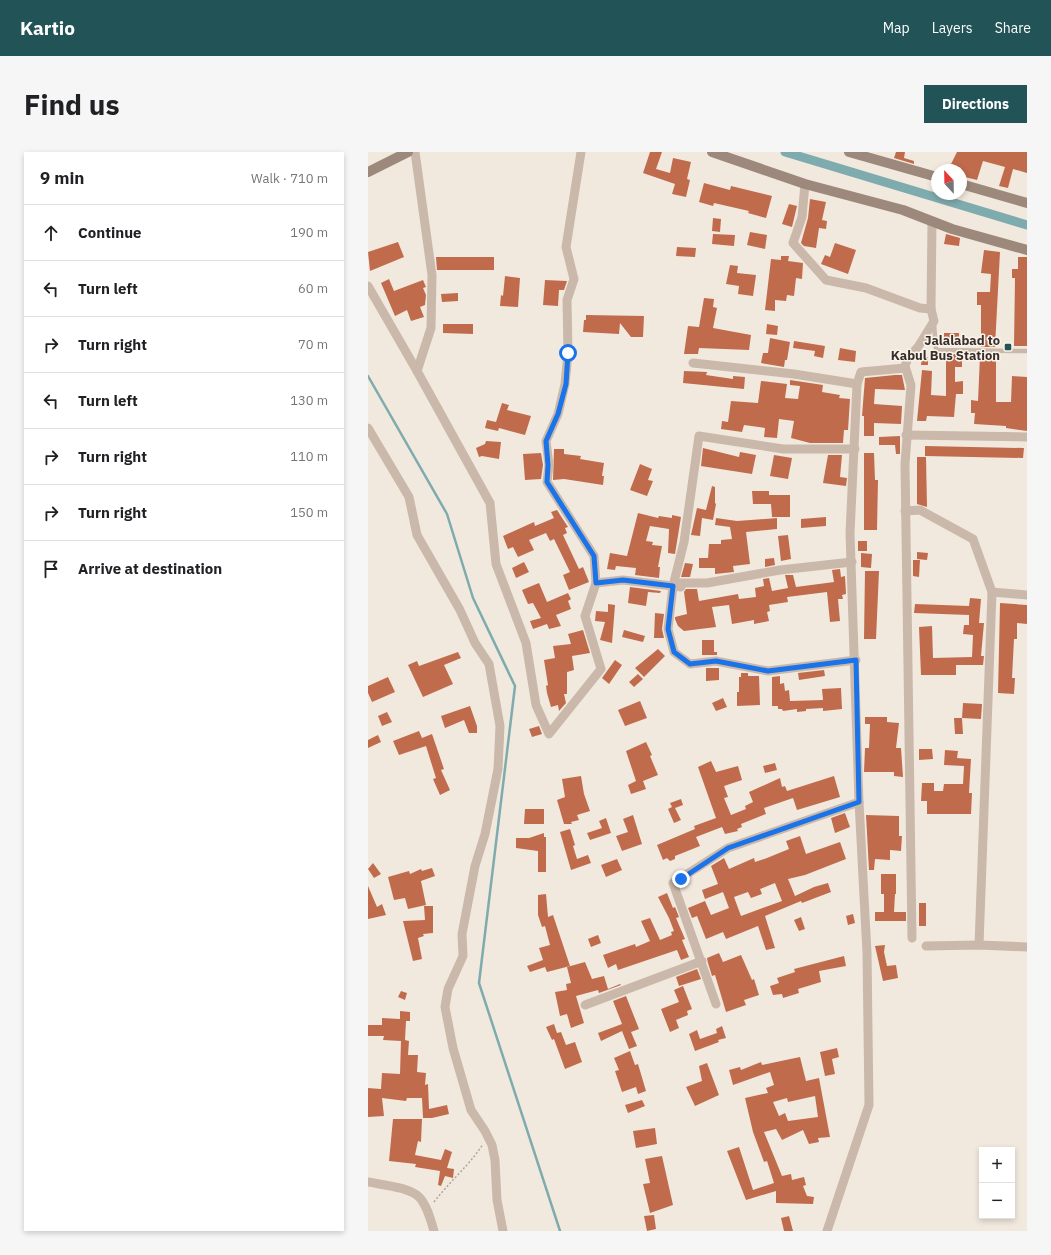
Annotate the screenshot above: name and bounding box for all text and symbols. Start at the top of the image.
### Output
text: Kartio [20,16,75,40]
text: Map [883,19,910,37]
text: Layers [932,19,973,37]
text: Share [995,19,1031,37]
button: Directions [924,85,1027,123]
text: Find us [24,86,120,123]
north arrow [931,164,967,200]
text: 9 min [40,167,84,189]
text: Walk · 710 m [251,170,328,187]
icon: ahead [40,222,62,244]
text: Continue [78,223,142,242]
text: 190 m [290,224,328,241]
icon: left [40,278,62,300]
text: Turn left [78,279,138,298]
text: 60 m [298,280,328,297]
place label: Jalalabad to Kabul Bus Station [891,332,1000,364]
icon: right [40,334,62,356]
text: Turn right [78,335,147,354]
text: 70 m [298,336,328,353]
marker: Jalalabad to Kabul Bus Station [1003,342,1013,352]
route start [559,344,577,362]
icon: left [40,390,62,412]
text: Turn left [78,391,138,410]
text: 130 m [290,392,328,409]
icon: right [40,446,62,468]
text: Turn right [78,447,147,466]
text: 110 m [290,448,328,465]
icon: right [40,502,62,524]
text: Turn right [78,503,147,522]
text: 150 m [290,504,328,521]
icon: arrive [40,558,62,580]
text: Arrive at destination [78,559,222,578]
route end [672,870,690,888]
map controls [979,1147,1015,1219]
button: + [979,1147,1015,1183]
button: − [979,1183,1015,1219]

